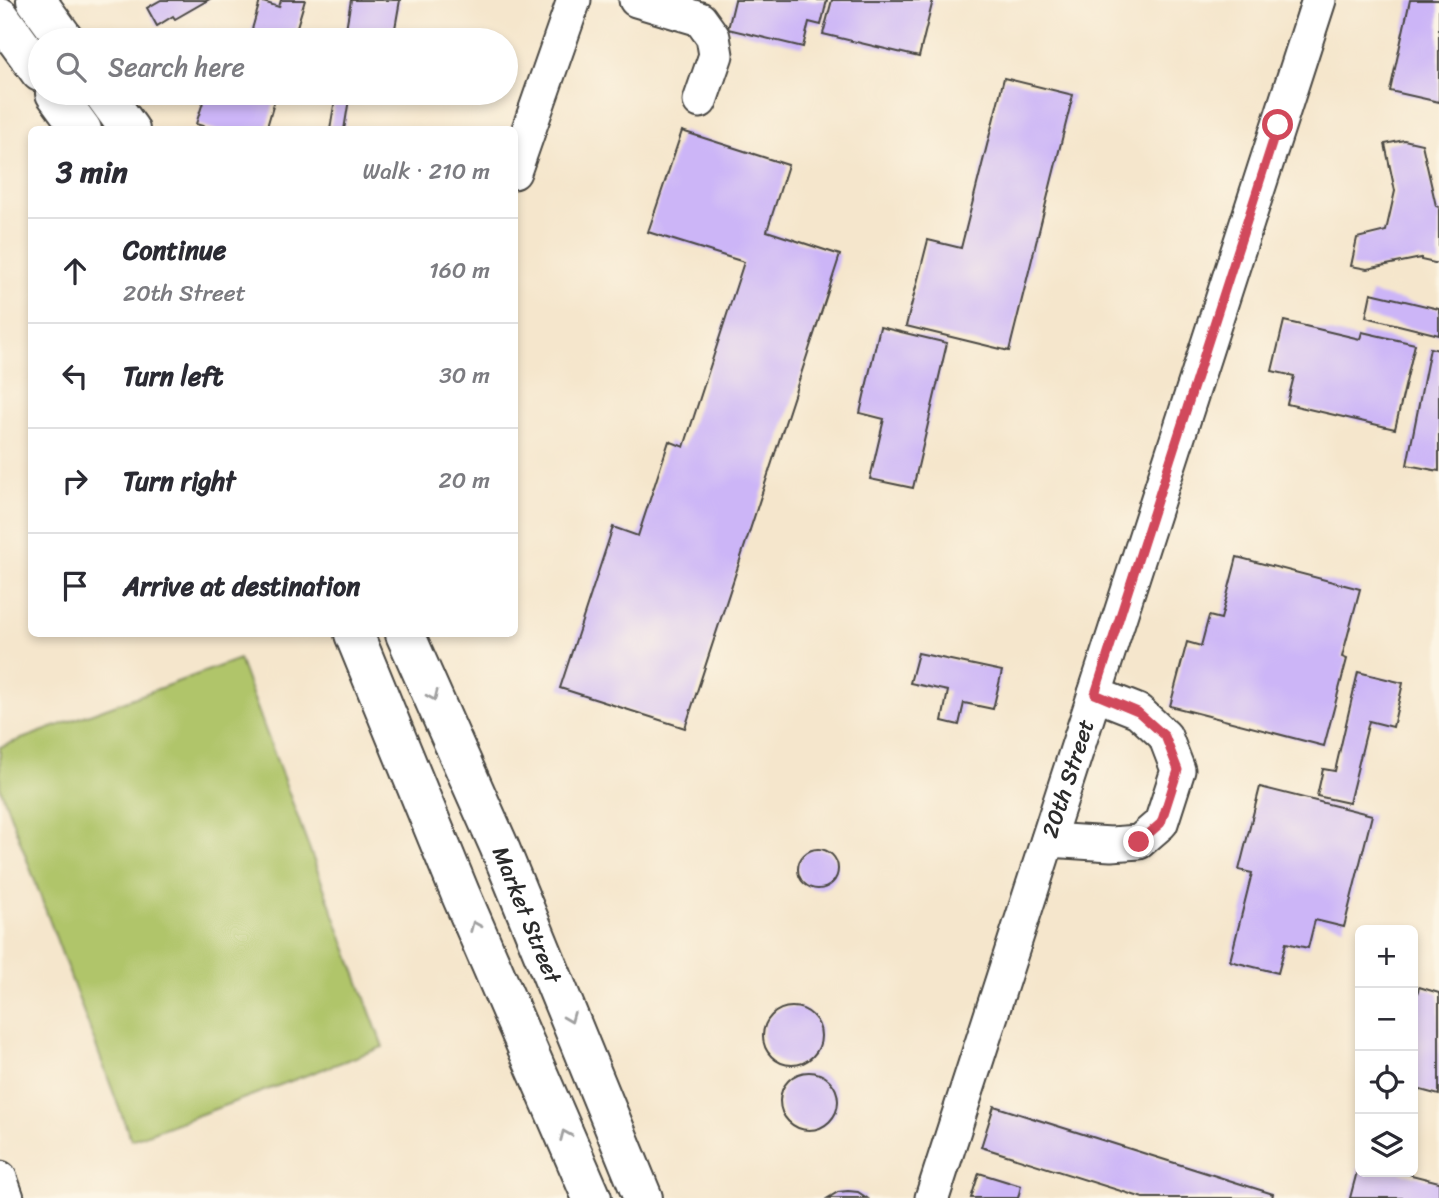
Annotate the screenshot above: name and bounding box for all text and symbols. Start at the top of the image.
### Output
search box [28,28,518,105]
text: Search here [108,44,245,90]
icon: search [52,48,90,86]
route start [1262,109,1293,140]
text: 3 min [56,145,128,199]
text: Walk · 210 m [363,151,490,192]
text: Continue [123,227,226,273]
text: 160 m [429,250,490,291]
icon: ahead [56,252,94,290]
text: 20th Street [123,273,246,314]
text: Turn left [123,353,223,399]
text: 30 m [439,355,490,396]
icon: left [56,357,94,395]
text: Turn right [123,458,236,504]
text: 20 m [439,460,490,501]
icon: right [56,462,94,500]
text: Arrive at destination [123,563,360,609]
icon: arrive [56,567,94,605]
one-way arrow [425,689,439,701]
street label: 20th Street [1029,714,1106,843]
route end [1123,826,1154,857]
street label: Market Street [481,840,574,991]
one-way arrow [469,921,483,934]
map controls [1355,925,1418,1177]
button: + [1355,925,1418,988]
button: − [1355,988,1418,1051]
one-way arrow [562,1011,576,1023]
button: locate [1355,1051,1418,1114]
button: layers [1355,1114,1418,1177]
one-way arrow [559,1130,573,1143]

